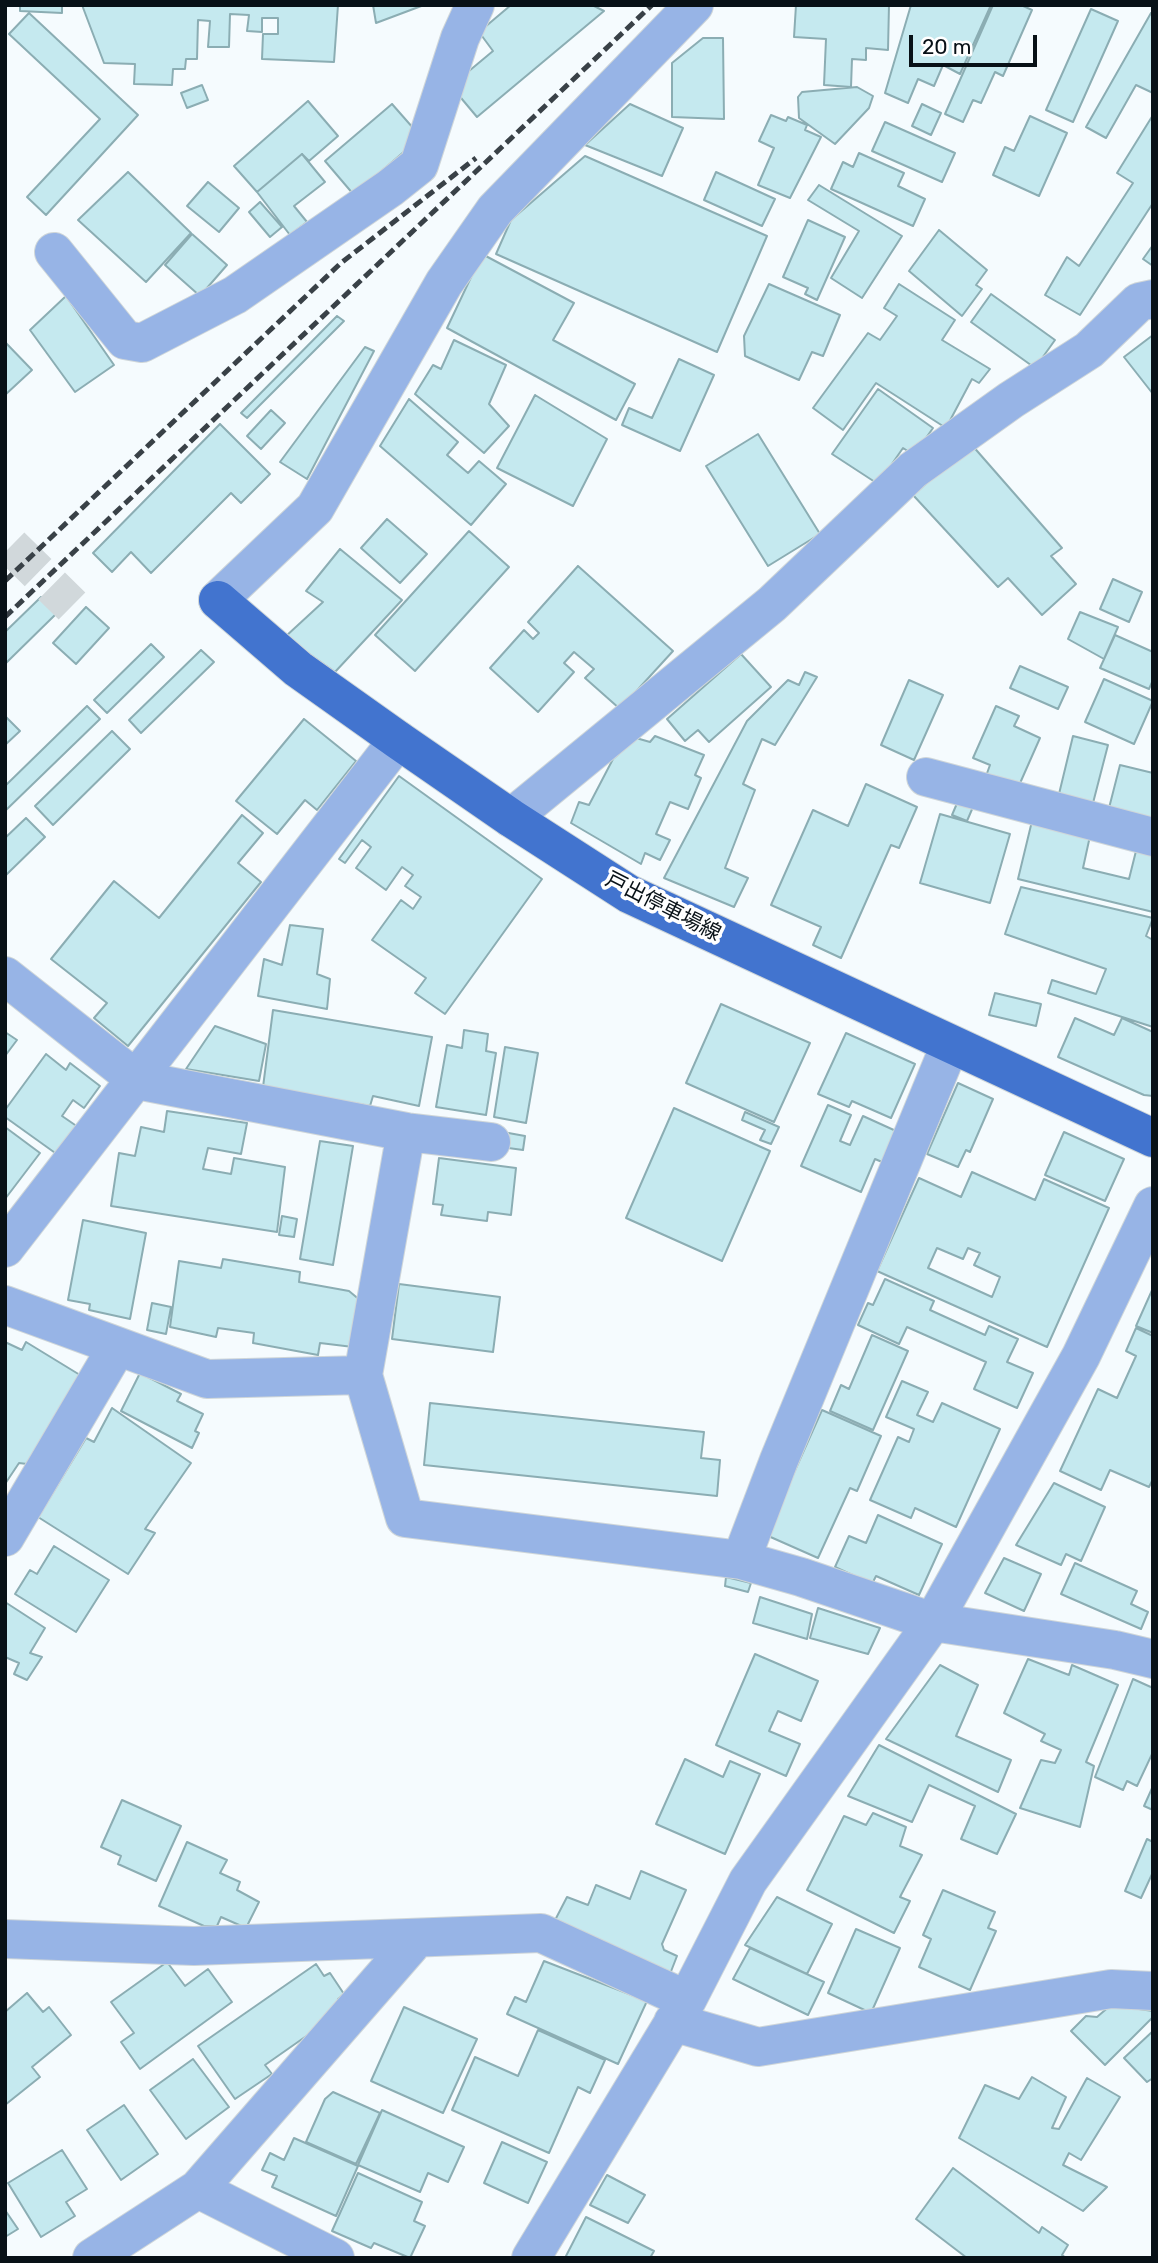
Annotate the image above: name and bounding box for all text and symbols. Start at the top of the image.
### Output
scale bar [913,21,1041,65]
text: 20 m [922,34,971,59]
street label: 戸出停車場線 [601,867,725,947]

